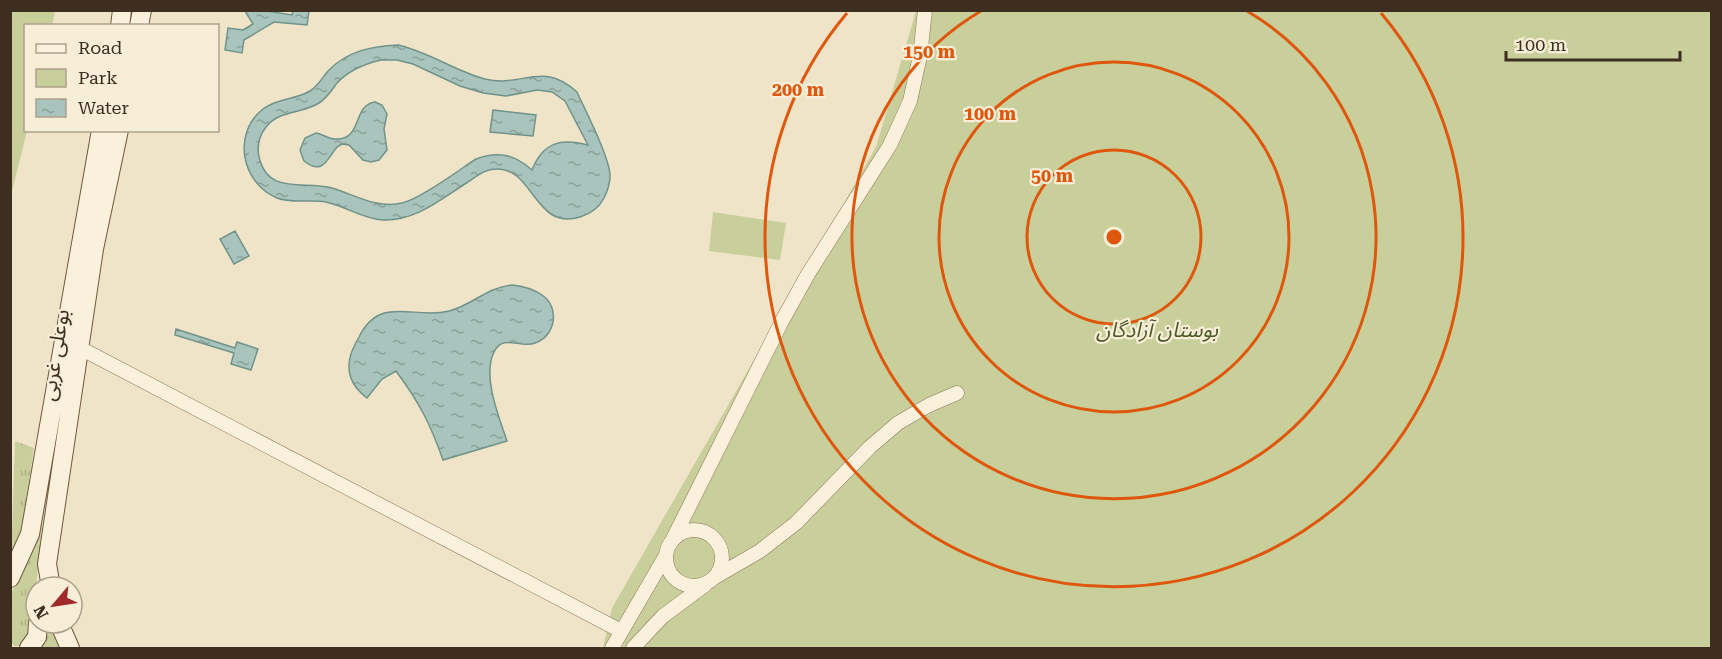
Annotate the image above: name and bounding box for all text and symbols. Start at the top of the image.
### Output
legend [24,24,219,132]
scale bar [1506,24,1680,62]
text: 100 m [1515,34,1566,55]
text: Road [78,37,123,58]
text: 150 m [903,41,956,62]
text: Park [78,67,118,88]
text: 200 m [772,79,825,100]
text: Water [78,97,129,118]
text: 100 m [964,103,1017,124]
text: 50 m [1031,165,1074,186]
centre of rings [1104,227,1124,247]
street label: بوعلی غربی [36,307,74,403]
park label: بوستان آزادگان [1096,318,1218,342]
north arrow [24,575,84,635]
text: N [30,602,53,622]

